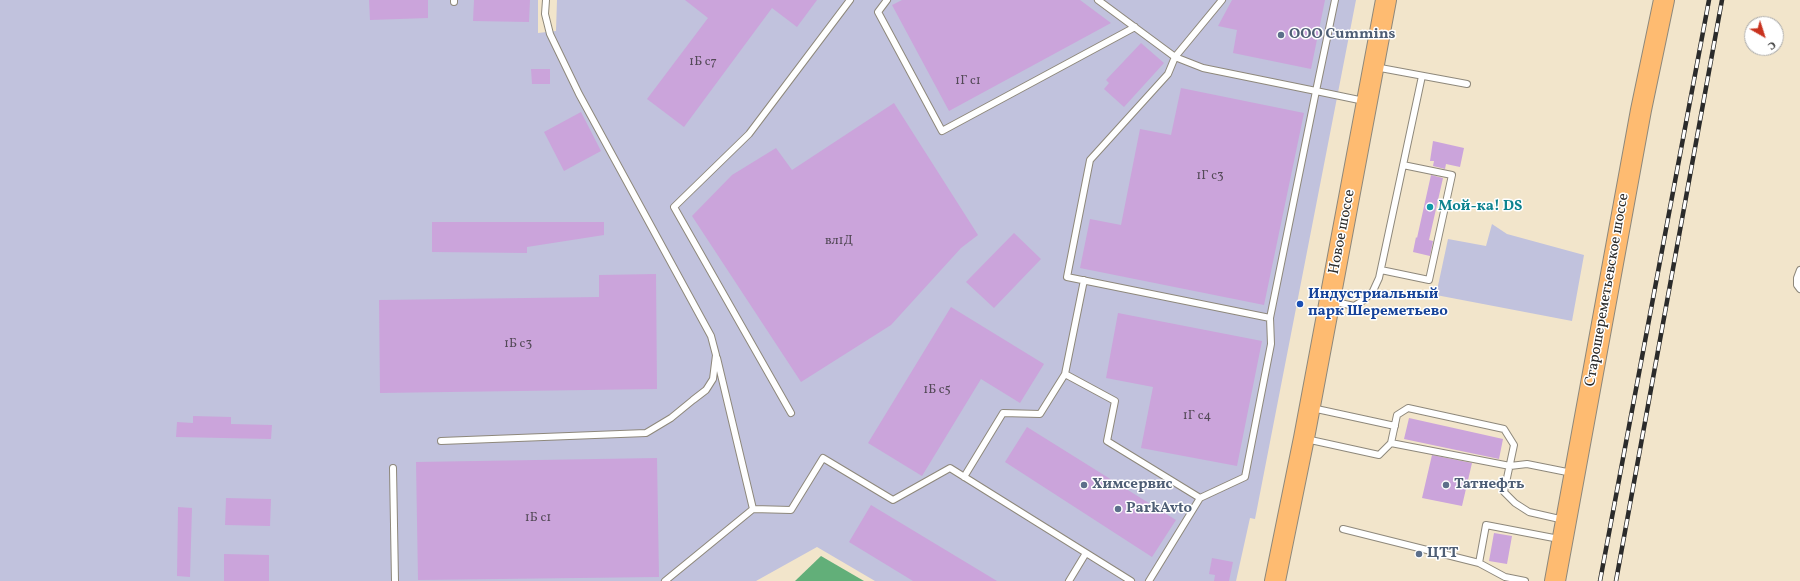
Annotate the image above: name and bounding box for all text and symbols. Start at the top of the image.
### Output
north arrow [1744,16,1784,56]
place label: OOO Cummins [1289,26,1396,44]
marker: OOO Cummins [1276,30,1286,40]
text: С [1764,37,1779,53]
house number: 1Б с7 [689,55,717,71]
house number: 1Г с1 [955,74,981,90]
house number: 1Г с3 [1196,169,1224,185]
street label: Новое шоссе [1326,188,1360,276]
street label: Старошереметьевское шоссе [1582,192,1634,388]
place label: Мой-ка! DS [1438,198,1522,216]
marker: Мой-ка! DS [1425,202,1435,212]
house number: вл1Д [825,234,853,250]
place label: Индустриальный парк Шереметьево [1308,286,1448,321]
marker: Индустриальный парк Шереметьево [1295,299,1305,309]
house number: 1Б с3 [504,337,532,353]
house number: 1Б с5 [923,383,951,399]
house number: 1Г с4 [1183,409,1211,425]
place label: Химсервис [1092,476,1173,494]
place label: Татнефть [1454,476,1525,494]
marker: Химсервис [1079,480,1089,490]
marker: Татнефть [1441,480,1451,490]
place label: ParkAvto [1126,500,1192,518]
marker: ParkAvto [1113,504,1123,514]
house number: 1Б с1 [525,511,551,527]
place label: ЦТТ [1427,545,1459,563]
marker: ЦТТ [1414,549,1424,559]

